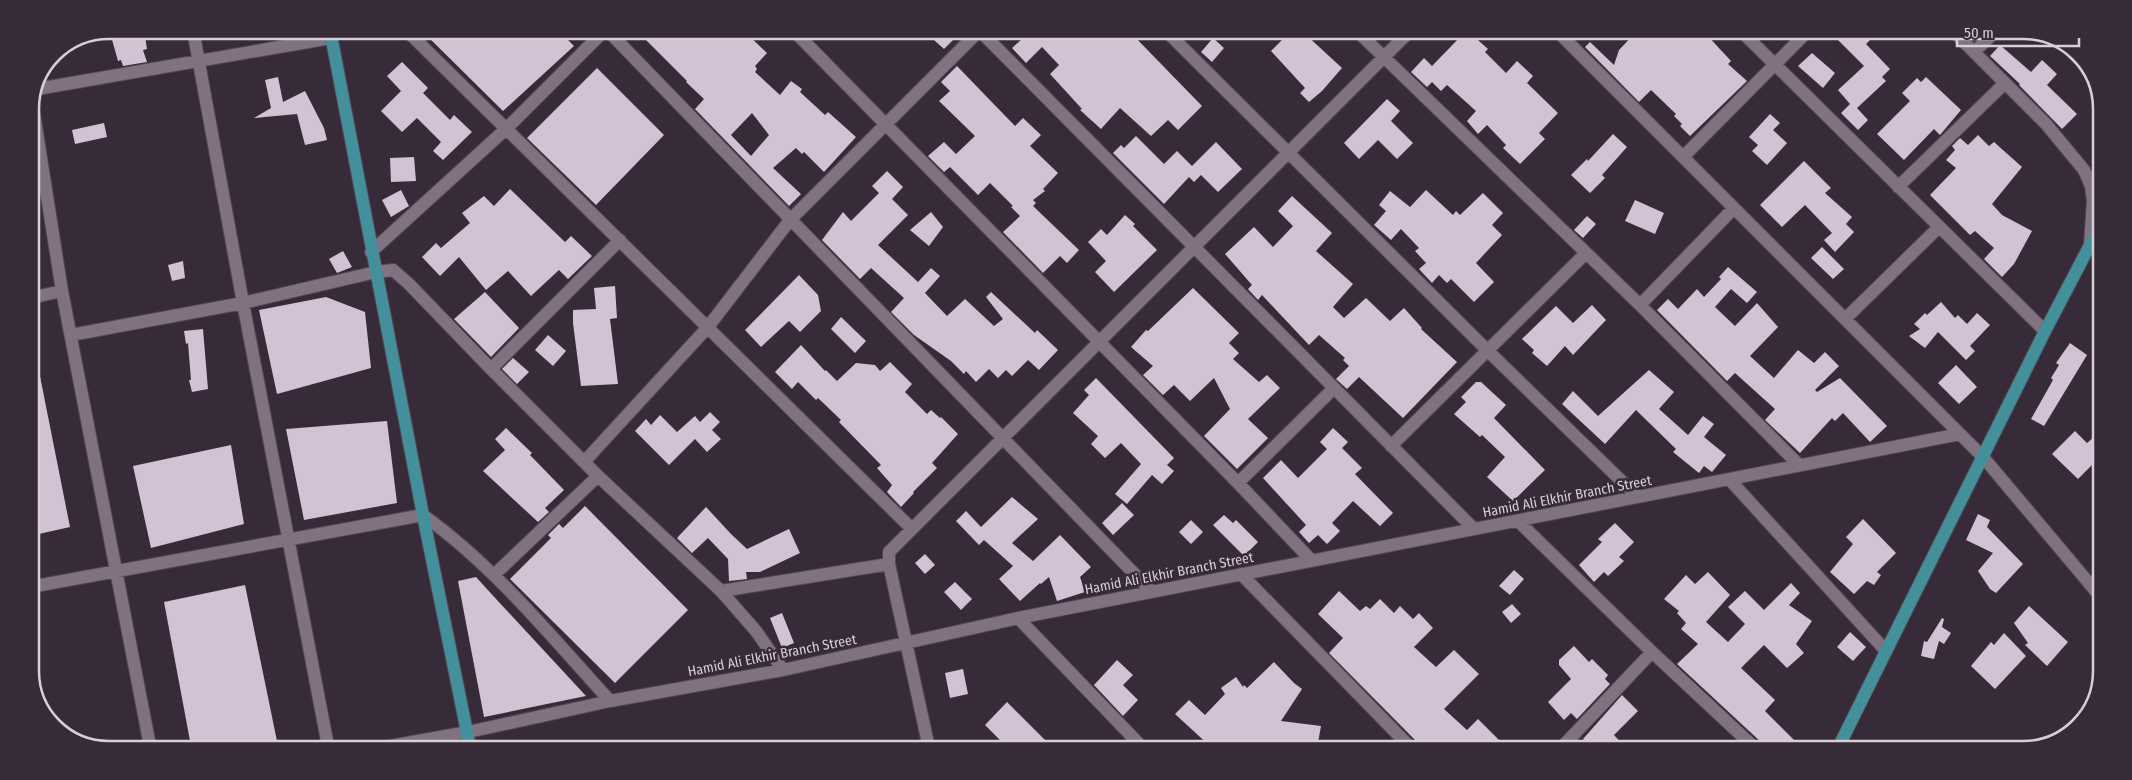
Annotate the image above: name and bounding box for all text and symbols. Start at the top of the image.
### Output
scale bar [1957,15,2080,47]
text: 50 m [1964,24,1994,42]
street label: Hamid Ali Elkhir Branch Street [1481,472,1653,521]
street label: Hamid Ali Elkhir Branch Street [1083,549,1255,598]
street label: Hamid Ali Elkhir Branch Street [686,631,858,680]

